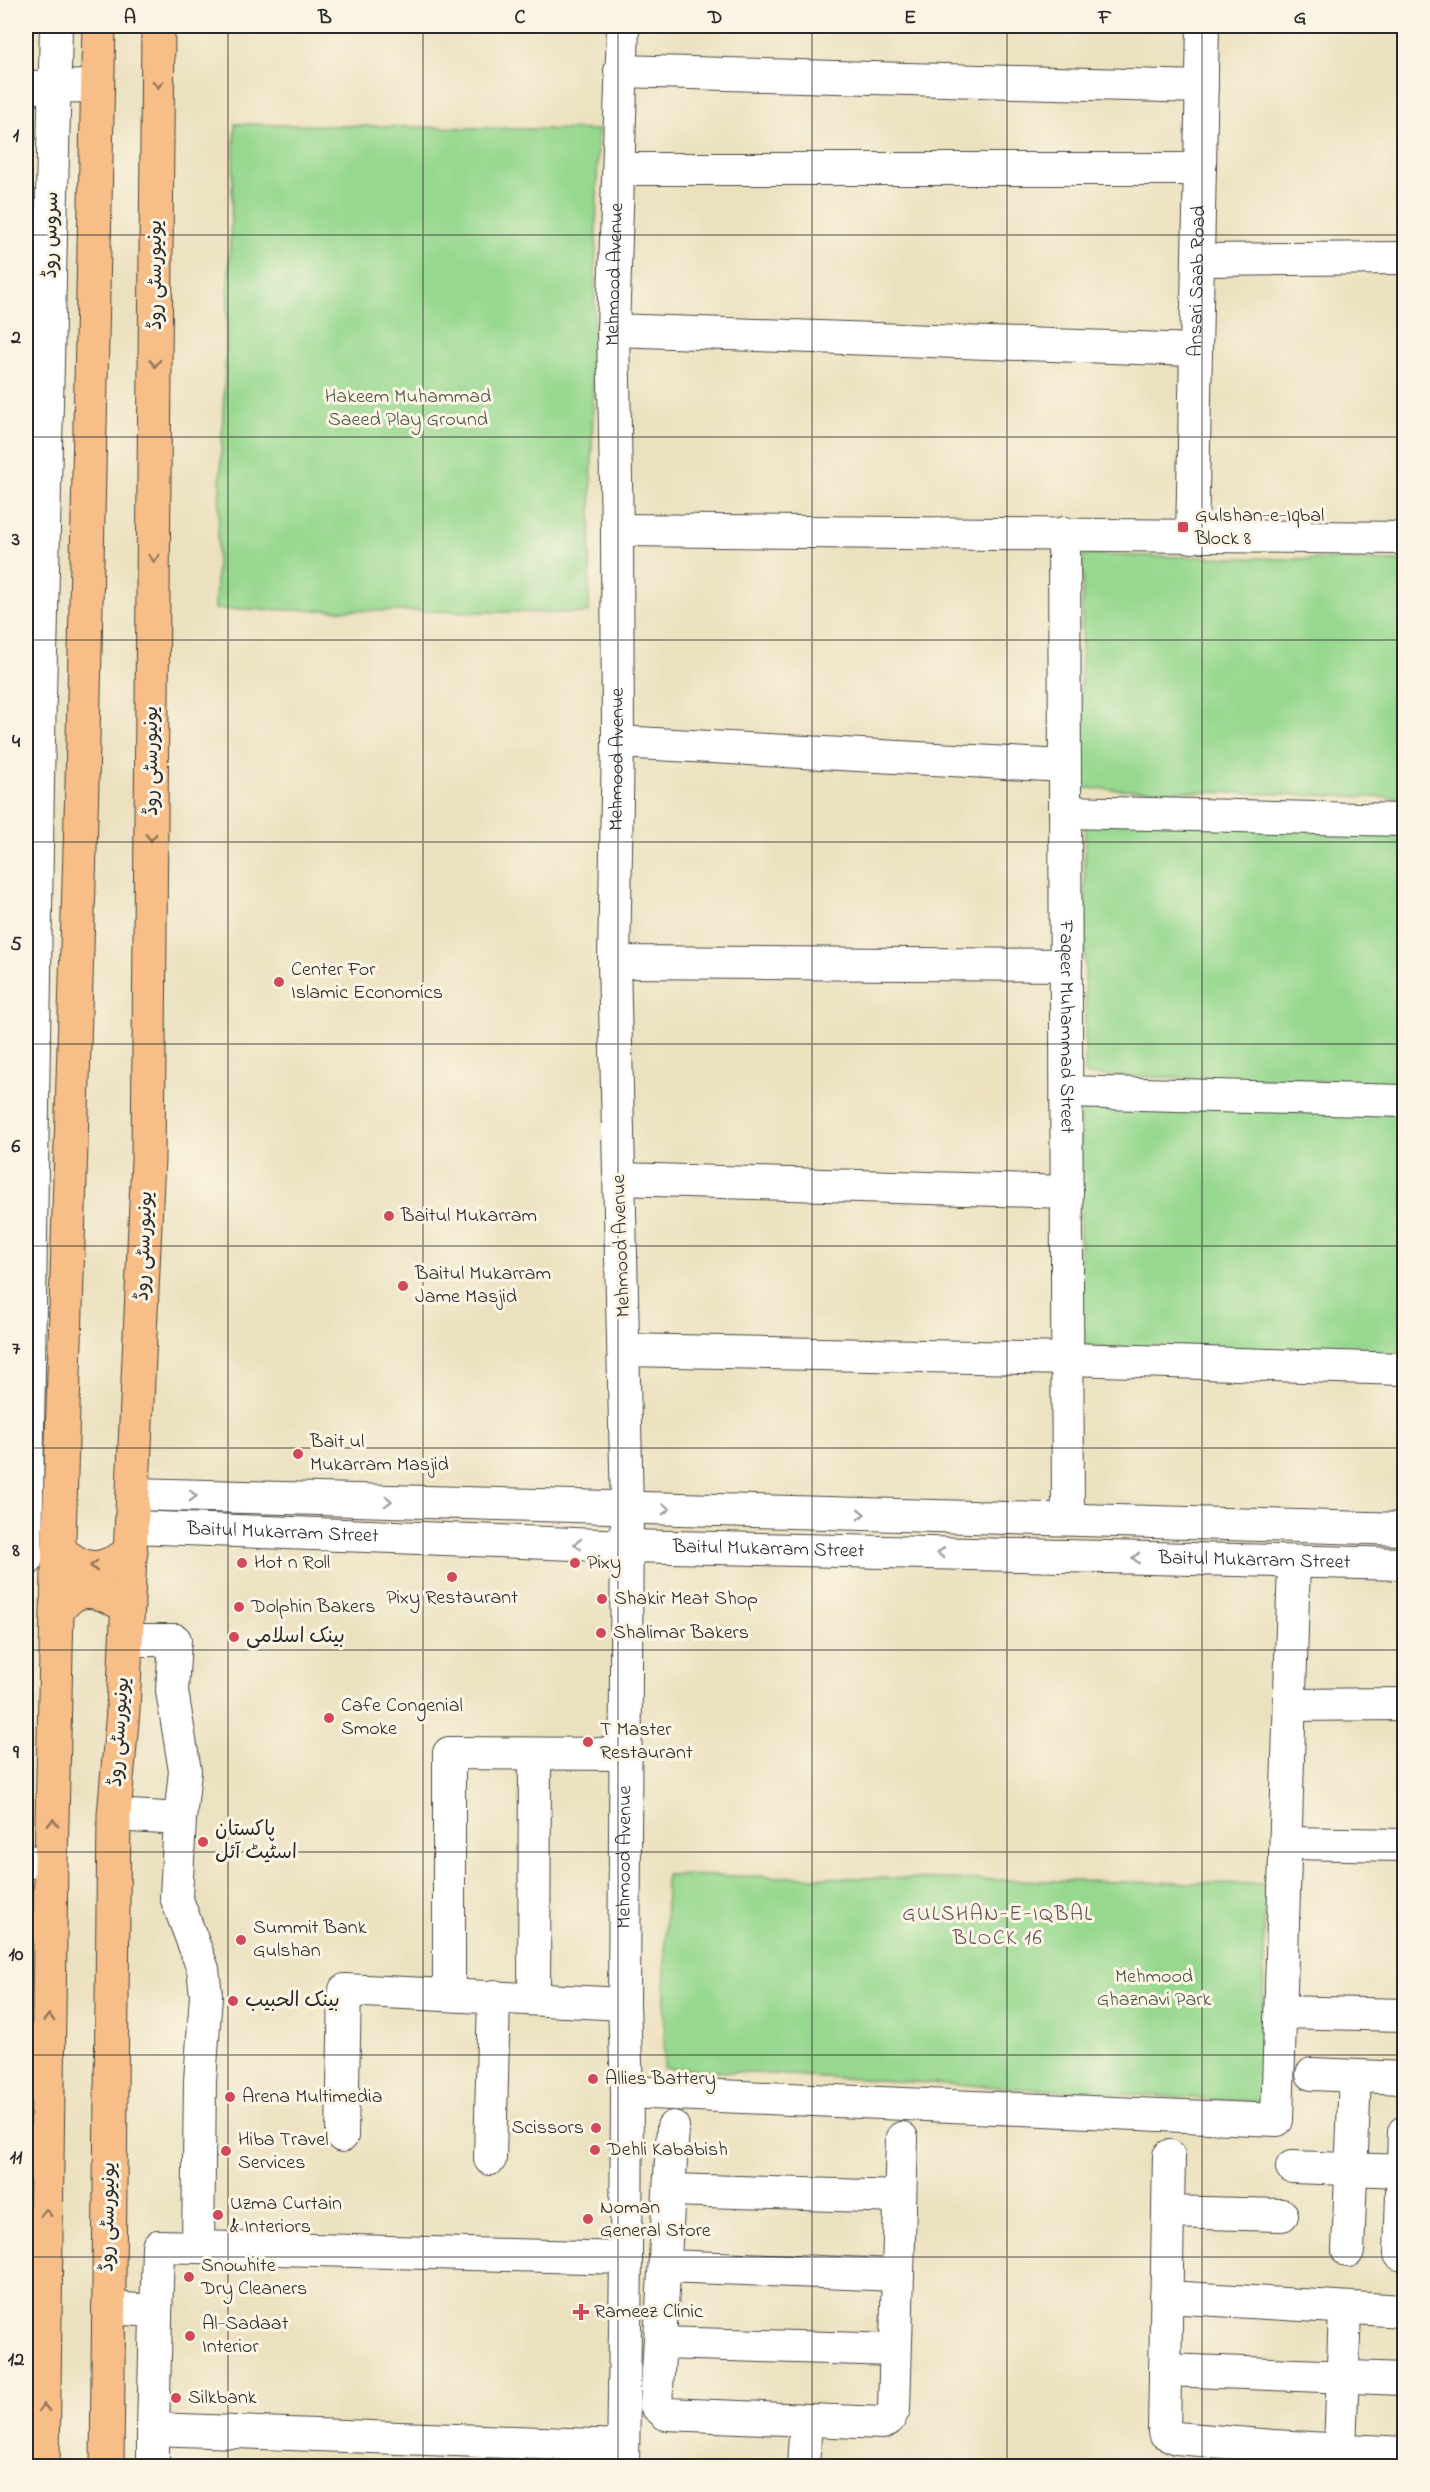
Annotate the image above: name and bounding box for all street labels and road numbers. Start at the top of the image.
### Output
street label: سروس روڈ [37,191,67,279]
street label: Mehmood Avenue [598,202,632,346]
street label: Ansari Saab Road [1181,205,1214,357]
street label: یونیورسٹی روڈ [142,220,171,330]
street label: Mehmood Avenue [602,688,633,831]
street label: یونیورسٹی روڈ [138,706,167,816]
street label: Faqeer Muhammad Street [1051,919,1081,1134]
street label: Mehmood Avenue [605,1174,639,1318]
street label: یونیورسٹی روڈ [129,1190,161,1302]
street label: Baitul Mukarram Street [186,1515,379,1551]
street label: Baitul Mukarram Street [671,1533,865,1566]
street label: Baitul Mukarram Street [1157,1544,1351,1577]
street label: یونیورسٹی روڈ [102,1676,138,1788]
street label: Mehmood Avenue [610,1785,640,1929]
street label: یونیورسٹی روڈ [94,2162,124,2272]

